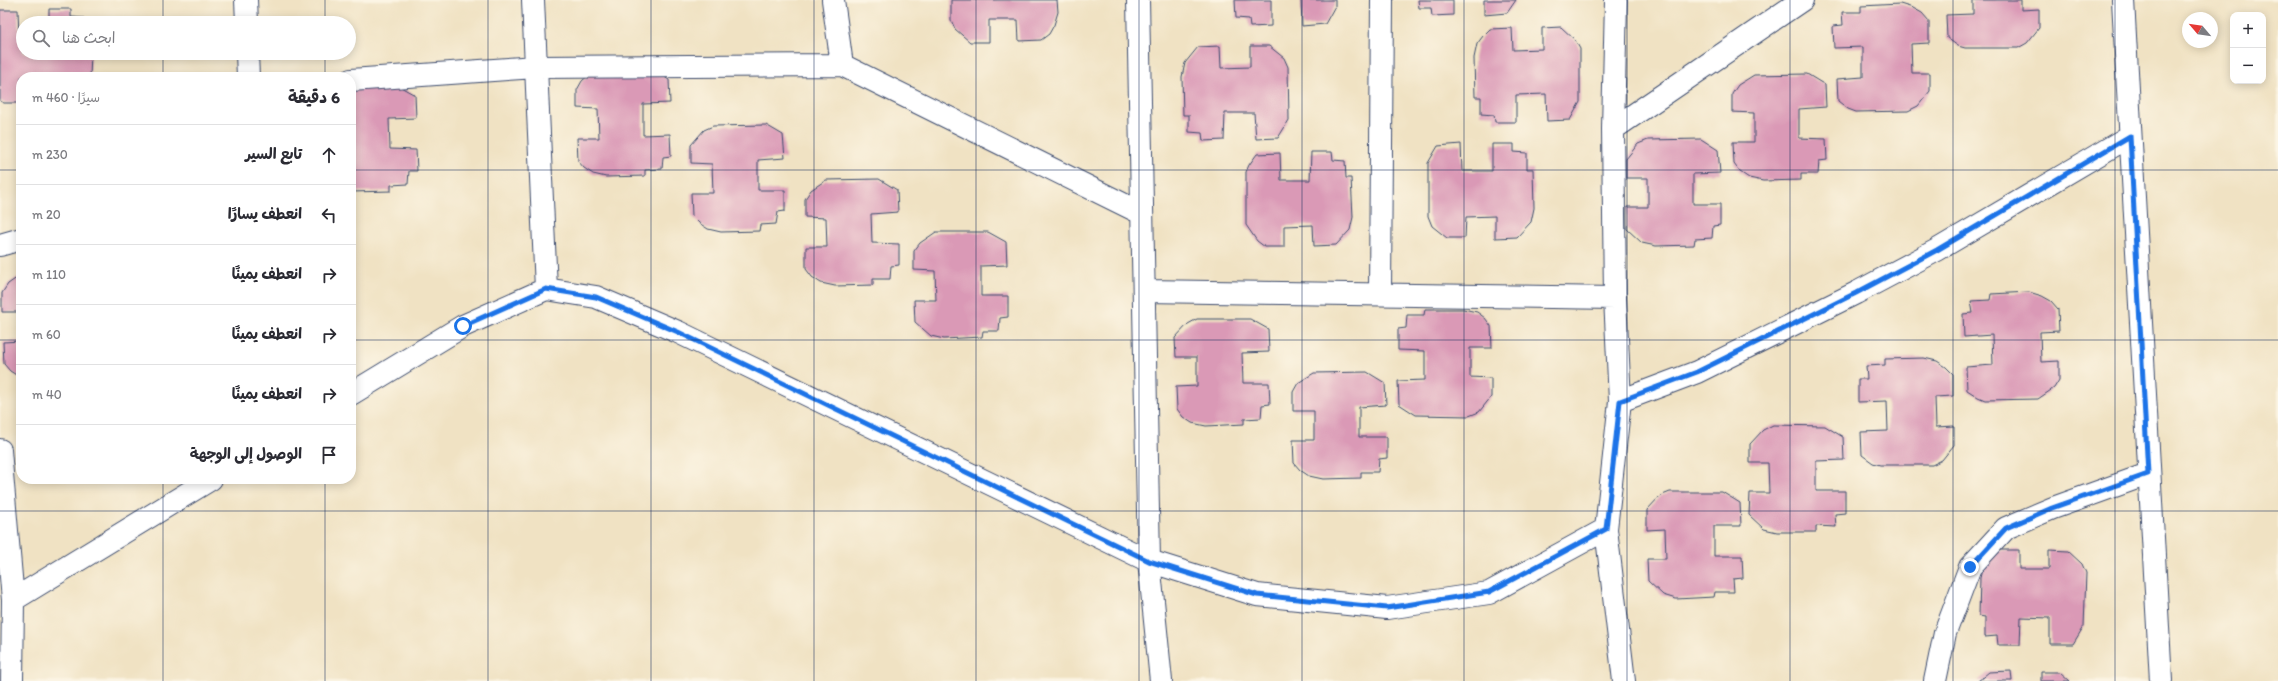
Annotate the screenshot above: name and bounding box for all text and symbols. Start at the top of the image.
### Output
north arrow [2182,12,2218,48]
map controls [2230,12,2266,84]
button: + [2230,12,2266,48]
search box [16,16,356,60]
icon: search [30,27,52,49]
text: ابحث هنا [62,29,116,47]
button: − [2230,48,2266,84]
text: 6 دقيقة [288,87,340,107]
text: سيرًا · 460 m [32,90,100,105]
icon: ahead [318,144,340,166]
text: تابع السير [245,145,302,163]
text: 230 m [32,147,68,162]
icon: left [318,204,340,226]
text: انعطف يسارًا [228,205,302,223]
text: 20 m [32,207,61,222]
icon: right [318,264,340,286]
text: انعطف يمينًا [232,265,302,283]
text: 110 m [32,267,66,282]
route start [454,317,472,335]
icon: right [318,324,340,346]
text: انعطف يمينًا [232,325,302,343]
text: 60 m [32,327,61,342]
icon: right [318,384,340,406]
text: انعطف يمينًا [232,385,302,403]
text: 40 m [32,387,62,402]
icon: arrive [318,444,340,466]
text: الوصول إلى الوجهة [190,445,302,463]
route end [1961,558,1979,576]

